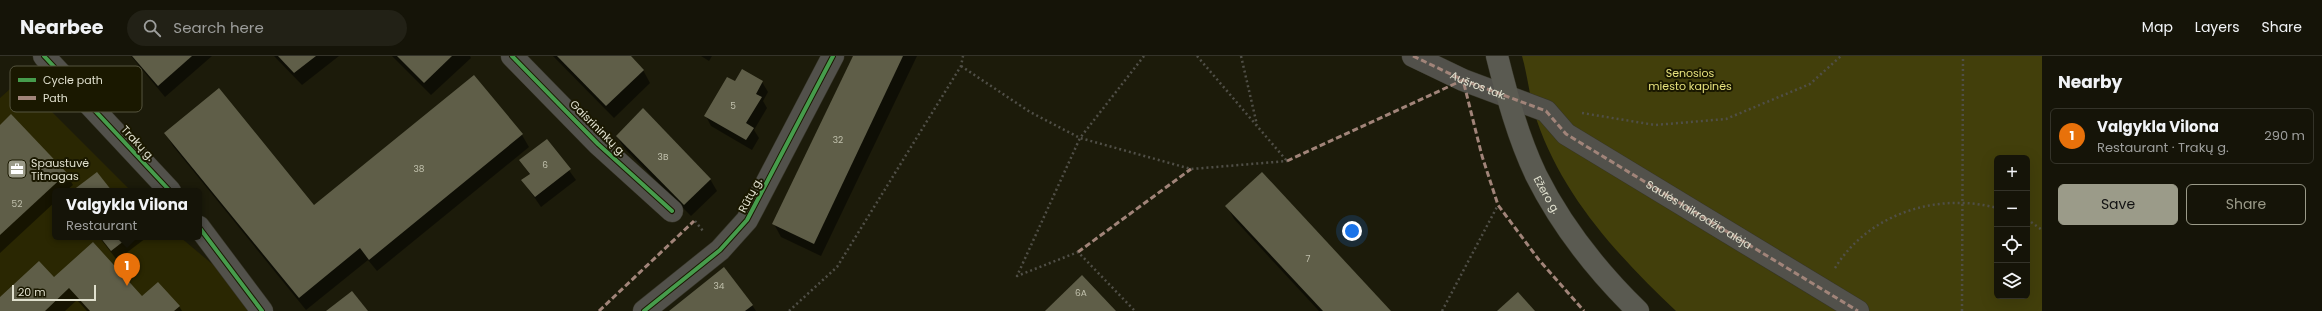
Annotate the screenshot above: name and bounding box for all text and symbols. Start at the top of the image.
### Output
search box [127,10,407,46]
text: Nearbee [20,14,103,41]
icon: search [141,17,163,39]
text: Search here [173,17,264,38]
text: Map [2142,17,2173,37]
text: Layers [2195,17,2239,37]
text: Share [2261,17,2302,37]
park label: Senosios miesto kapinės [1648,65,1732,94]
legend [10,66,142,112]
street label: Aušros tak. [1448,67,1509,104]
text: Nearby [2058,70,2122,94]
text: Cycle path [43,72,103,88]
text: Path [43,90,68,106]
street label: Gaisrininkų g. [566,96,630,160]
house number: 5 [730,100,736,112]
text: Valgykla Vilona [2097,116,2219,137]
street label: Trakų g. [118,122,158,164]
text: 1 [2070,126,2074,145]
text: 290 m [2264,126,2305,145]
house number: 32 [833,134,843,146]
text: Restaurant · Trakų g. [2097,138,2229,157]
house number: 3B [658,151,669,163]
place label: Spaustuvė Titnagas [31,155,89,184]
map controls [1994,155,2030,299]
button: + [1994,155,2030,191]
office icon: Spaustuvė Titnagas [6,158,28,180]
house number: 6 [542,159,548,171]
house number: 38 [414,163,425,175]
street label: Ežero g. [1530,173,1564,217]
street label: Rūtų g. [734,175,766,215]
street label: Saulės laikrodžio alėja [1643,176,1755,253]
button: Save [2058,184,2178,225]
button: Share [2186,184,2306,225]
popup [52,188,202,240]
button: − [1994,191,2030,227]
text: Valgykla Vilona [66,194,188,215]
house number: 52 [12,198,22,210]
text: Restaurant [66,216,137,235]
your location [1342,221,1362,241]
button: locate [1994,227,2030,263]
pin: 1 [114,253,140,286]
house number: 7 [1306,253,1311,265]
button: layers [1994,263,2030,299]
house number: 34 [714,280,725,292]
scale bar [12,283,96,302]
text: 20 m [18,284,46,300]
house number: 6A [1075,287,1087,299]

